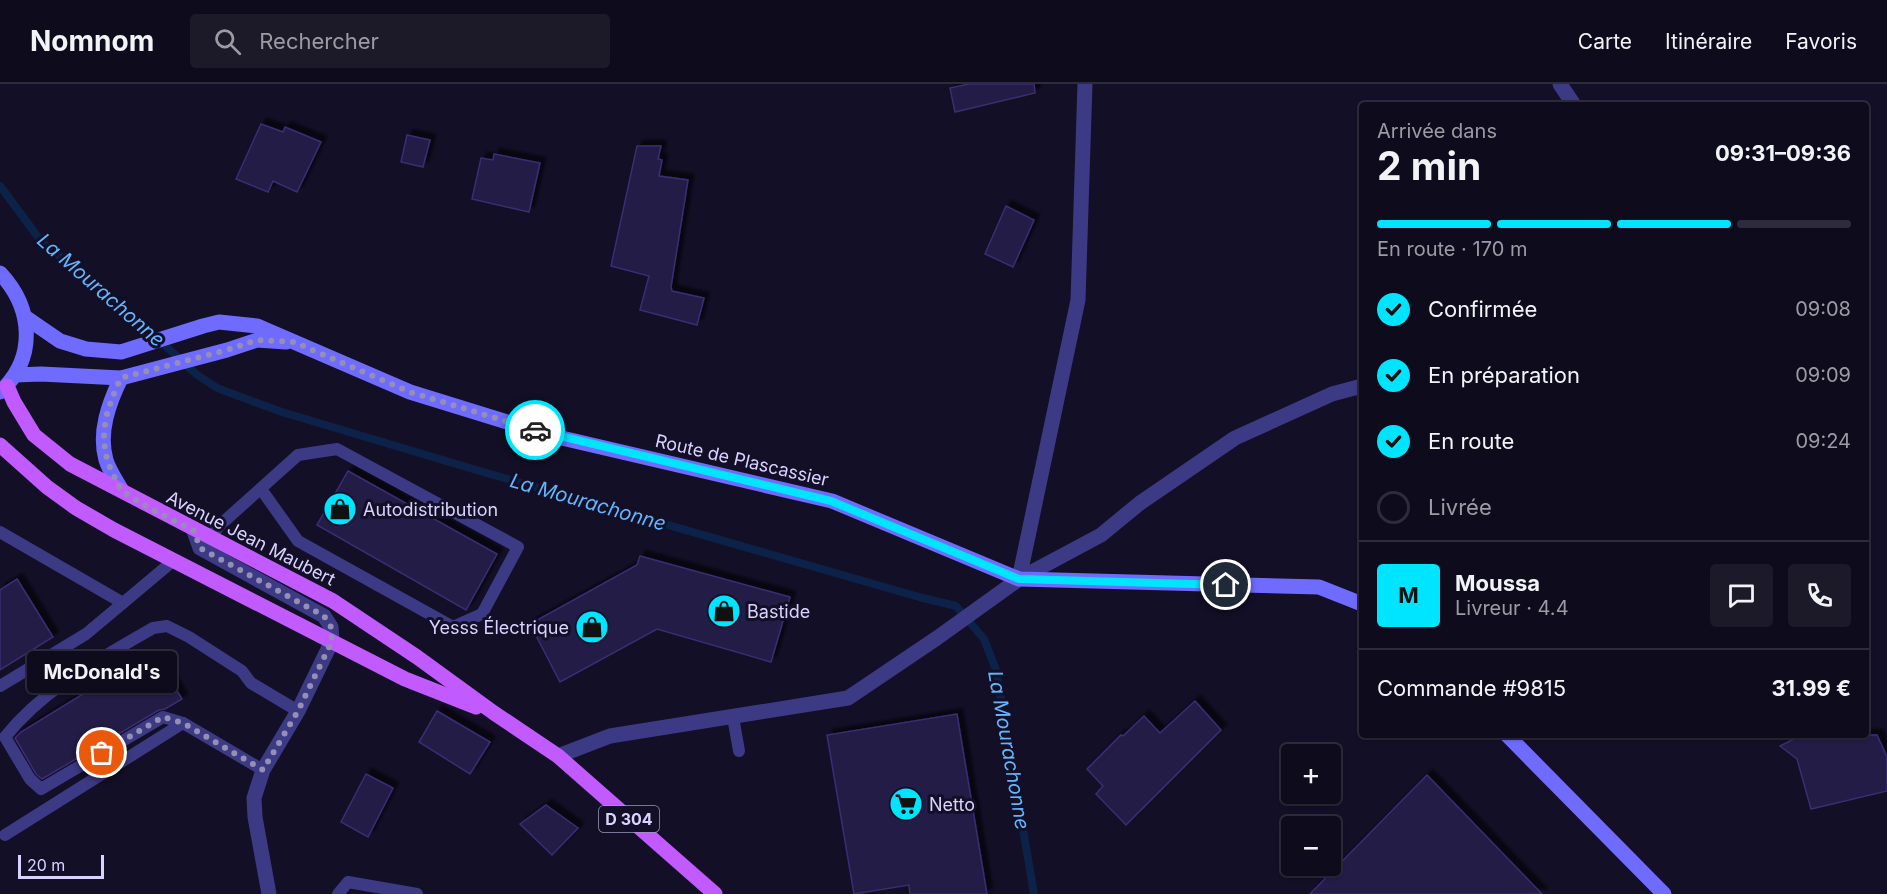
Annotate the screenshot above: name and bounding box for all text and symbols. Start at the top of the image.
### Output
search box [190,14,610,68]
text: Nomnom [30,24,154,58]
icon: search [211,25,244,58]
text: Rechercher [259,28,379,54]
text: Carte [1578,29,1632,54]
text: Itinéraire [1665,29,1752,54]
text: Favoris [1785,29,1857,54]
text: Arrivée dans [1377,119,1497,143]
text: 09:31–09:36 [1715,140,1851,166]
text: 2 min [1377,142,1481,189]
water label: La Mourachonne [32,228,170,352]
text: En route · 170 m [1377,237,1527,261]
icon: check [1377,293,1410,326]
text: Confirmée [1428,296,1537,322]
text: 09:08 [1795,297,1851,321]
icon: check [1377,359,1410,392]
text: En préparation [1428,362,1580,388]
text: 09:09 [1795,363,1851,387]
courier [505,400,565,460]
icon: car [519,414,552,447]
icon: check [1377,425,1410,458]
text: En route [1428,428,1514,454]
text: 09:24 [1795,429,1851,453]
street label: Route de Plascassier [653,430,831,490]
water label: La Mourachonne [507,468,669,536]
street label: Avenue Jean Maubert [163,486,339,590]
shop icon: Autodistribution [322,491,358,527]
text: Livrée [1428,494,1492,520]
place label: Autodistribution [363,499,498,520]
pin [1200,559,1251,610]
button: chat [1710,564,1773,627]
button: phone [1788,564,1851,627]
icon: home [1209,568,1242,601]
text: Moussa [1455,570,1540,596]
text: M [1398,582,1419,608]
shop icon: Bastide [706,593,742,629]
text: Livreur · 4.4 [1455,596,1569,620]
place label: Bastide [747,601,810,622]
shop icon: Yesss Électrique [574,609,610,645]
place label: Yesss Électrique [429,616,569,638]
callout: McDonald's [27,651,177,693]
text: McDonald's [43,660,161,684]
water label: La Mourachonne [983,669,1035,831]
text: Commande #9815 [1377,675,1566,701]
text: 31.99 € [1771,675,1851,701]
pin [76,727,127,778]
icon: bag [85,736,118,769]
map controls [1281,744,1341,876]
button: + [1281,744,1341,804]
supermarket icon: Netto [888,786,924,822]
place label: Netto [929,794,975,815]
road number: D 304 [599,806,659,832]
button: − [1281,816,1341,876]
scale bar [18,852,104,880]
text: 20 m [27,855,65,875]

